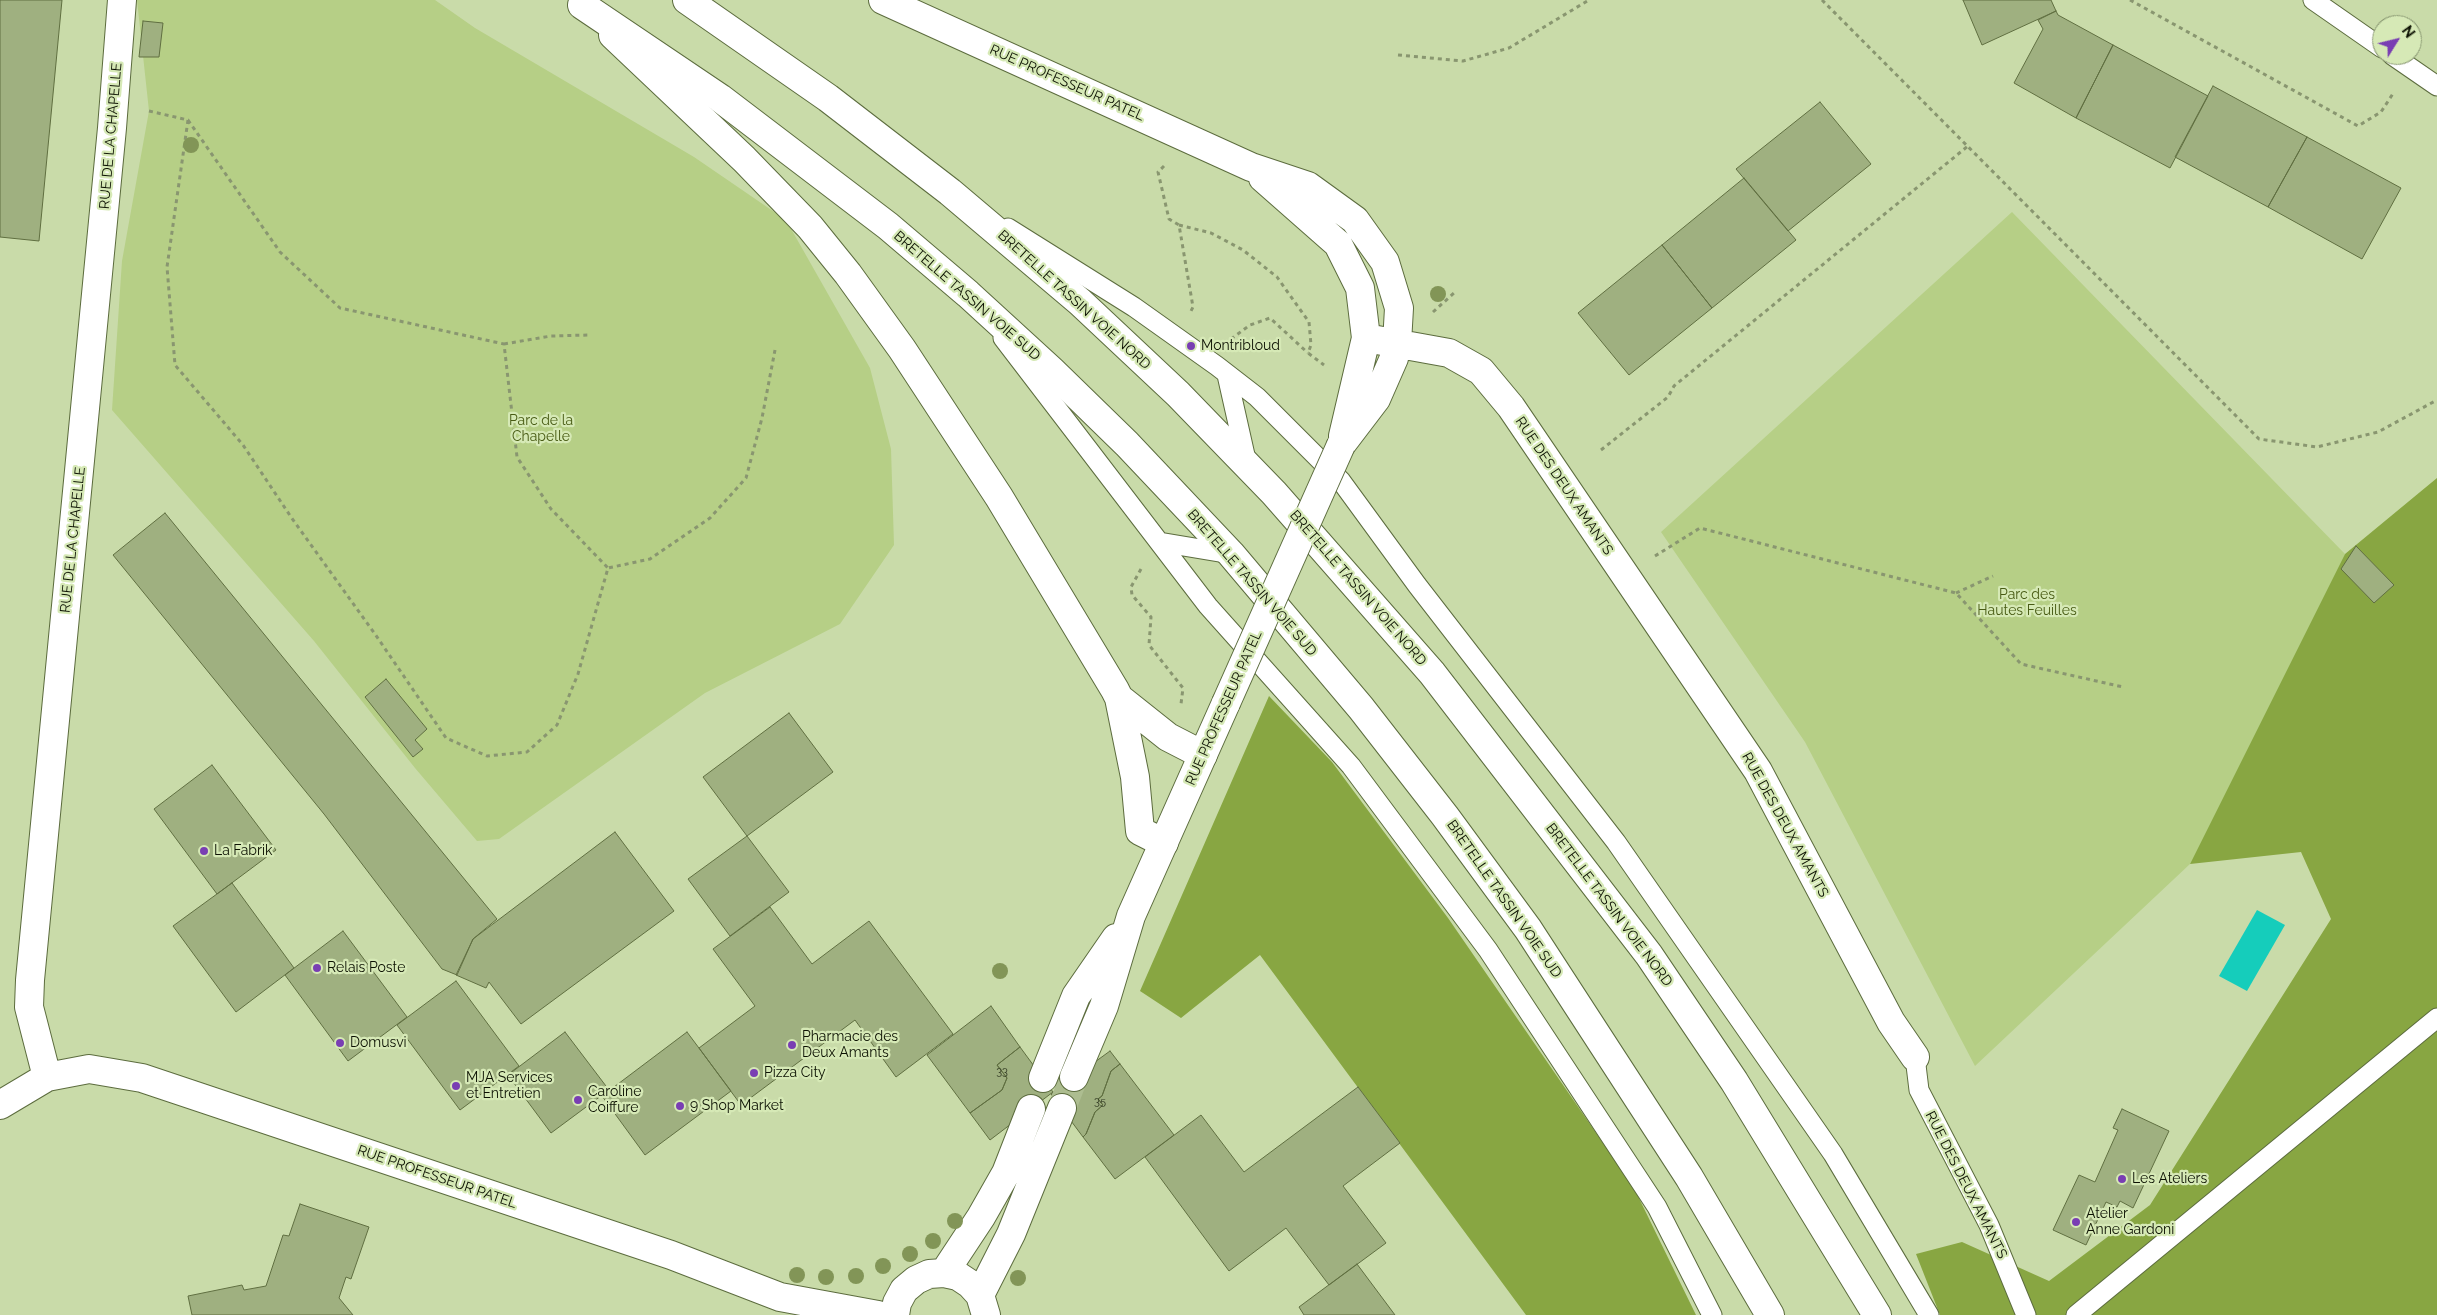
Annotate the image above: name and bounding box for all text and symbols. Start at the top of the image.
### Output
north arrow [2372,15,2422,65]
text: N [2399,23,2418,41]
street label: RUE PROFESSEUR PATEL [987,41,1147,125]
street label: RUE DE LA CHAPELLE [96,62,126,210]
street label: BRETELLE TASSIN VOIE NORD [994,227,1154,373]
street label: BRETELLE TASSIN VOIE SUD [890,228,1044,364]
place label: Montribloud [1201,338,1280,354]
marker: Montribloud [1185,340,1197,352]
park label: Parc de la Chapelle [509,413,573,446]
street label: RUE DES DEUX AMANTS [1511,414,1617,558]
street label: RUE DE LA CHAPELLE [57,466,89,614]
street label: BRETELLE TASSIN VOIE SUD [1184,506,1320,660]
street label: BRETELLE TASSIN VOIE NORD [1286,507,1430,669]
park label: Parc des Hautes Feuilles [1977,587,2077,620]
street label: RUE PROFESSEUR PATEL [1182,628,1266,788]
street label: RUE DES DEUX AMANTS [1738,750,1832,900]
street label: BRETELLE TASSIN VOIE SUD [1443,817,1565,981]
street label: BRETELLE TASSIN VOIE NORD [1542,820,1676,990]
place label: La Fabrik [214,843,272,859]
marker: La Fabrik [198,845,210,857]
place label: Relais Poste [327,960,405,976]
marker: Relais Poste [311,962,323,974]
place label: Pharmacie des Deux Amants [802,1029,898,1062]
place label: Domusvi [350,1035,407,1051]
marker: Domusvi [334,1037,346,1049]
marker: Pharmacie des Deux Amants [786,1039,798,1051]
place label: Pizza City [764,1065,826,1081]
house number: 33 [996,1065,1008,1079]
marker: Pizza City [748,1067,760,1079]
place label: MJA Services et Entretien [466,1070,553,1102]
marker: MJA Services et Entretien [450,1080,462,1092]
place label: Caroline Coiffure [588,1084,641,1116]
marker: Caroline Coiffure [572,1094,584,1106]
house number: 35 [1094,1095,1106,1109]
place label: 9 Shop Market [690,1098,784,1114]
marker: 9 Shop Market [674,1100,686,1112]
street label: RUE DES DEUX AMANTS [1922,1109,2010,1261]
street label: RUE PROFESSEUR PATEL [355,1142,519,1212]
place label: Les Ateliers [2132,1171,2207,1187]
marker: Les Ateliers [2116,1173,2128,1185]
place label: Atelier Anne Gardoni [2086,1206,2174,1238]
marker: Atelier Anne Gardoni [2070,1216,2082,1228]

